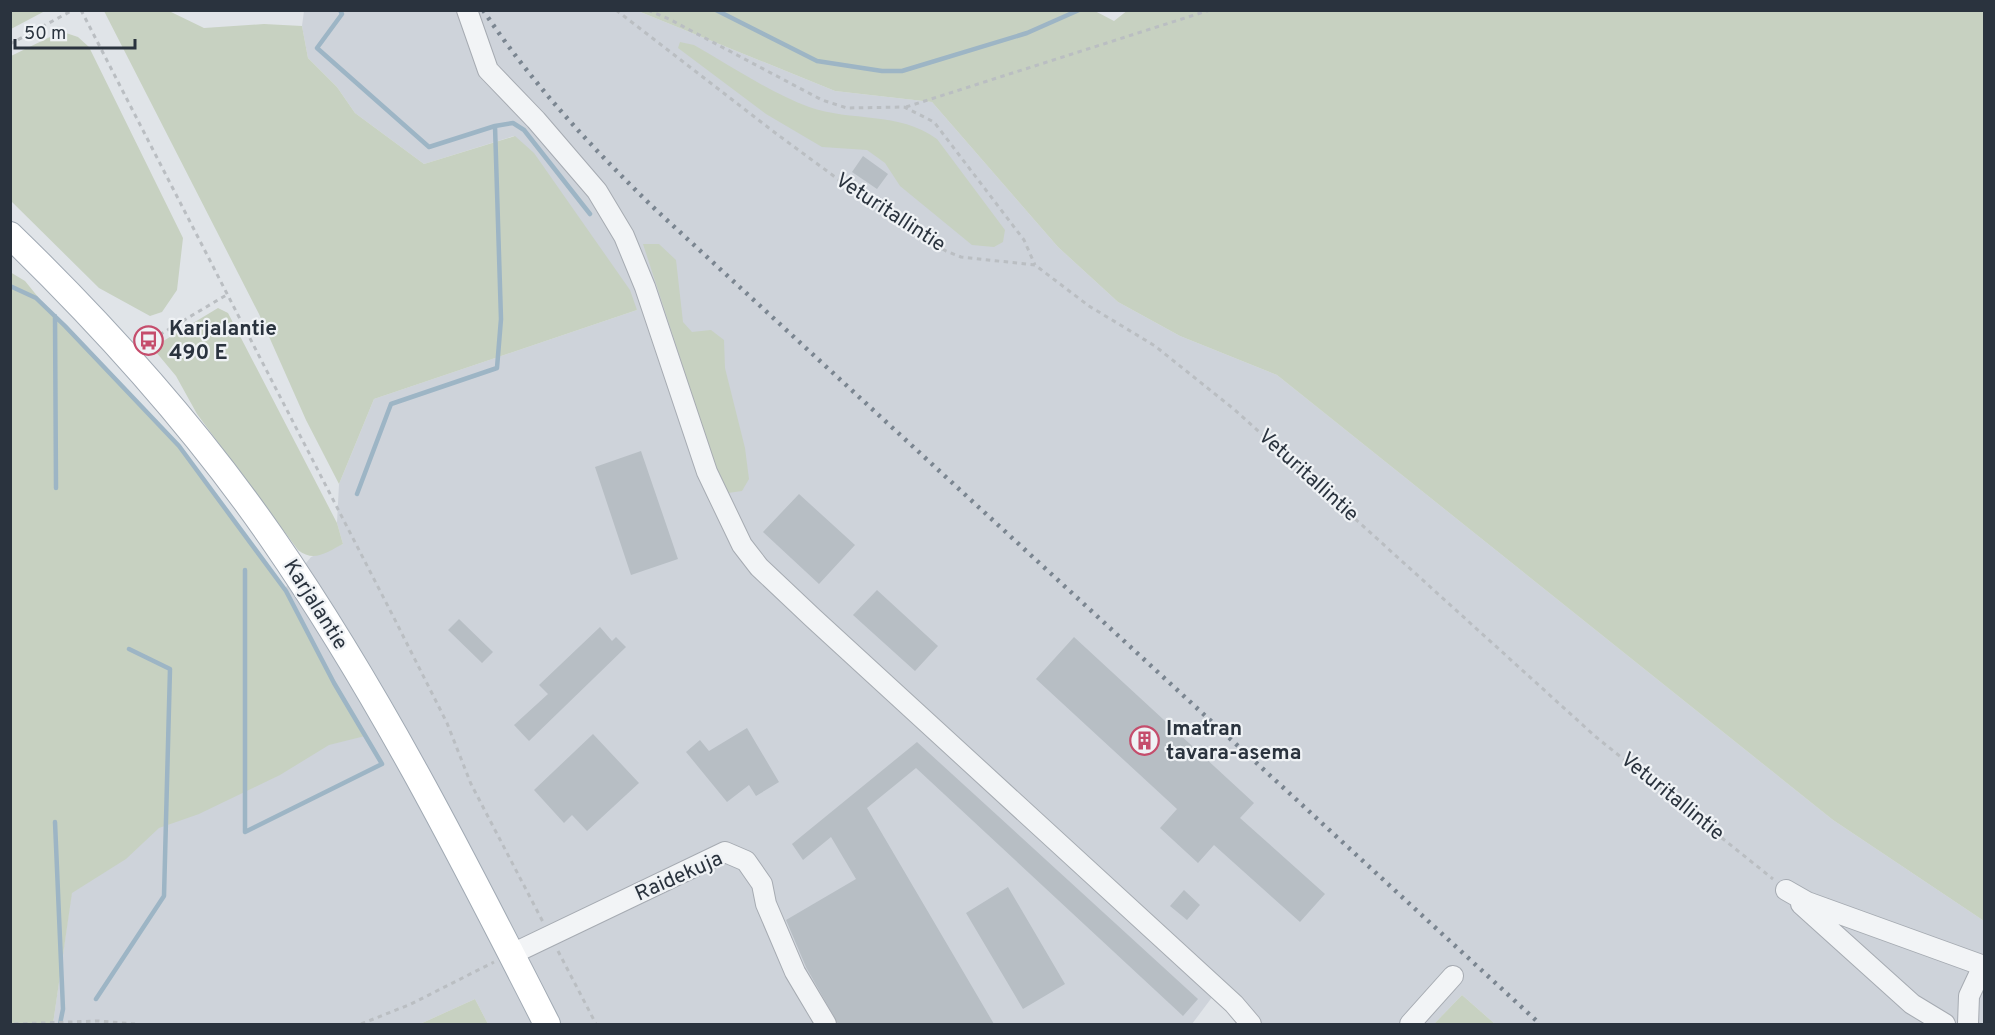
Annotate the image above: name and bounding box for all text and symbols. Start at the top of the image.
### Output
scale bar [15,12,135,50]
text: 50 m [24,23,66,46]
street label: Veturitallintie [830,167,950,259]
place label: Karjalantie 490 E [169,316,277,367]
bus stop icon: Karjalantie 490 E [132,325,164,357]
street label: Veturitallintie [1252,424,1364,528]
street label: Karjalantie [277,555,353,655]
place label: Imatran tavara-asema [1166,716,1301,767]
building icon: Imatran tavara-asema [1129,725,1161,757]
street label: Veturitallintie [1614,747,1730,847]
street label: Raidekuja [631,846,727,908]

